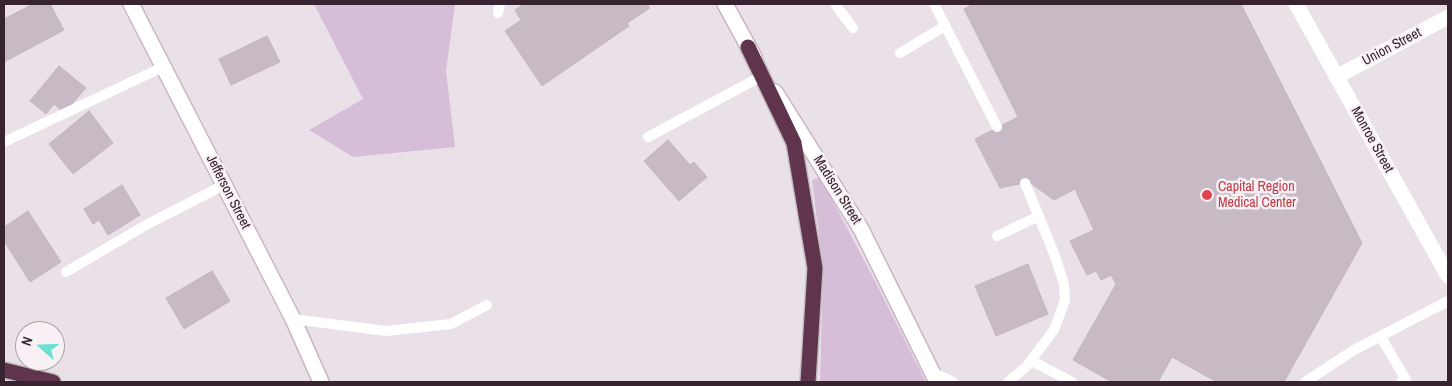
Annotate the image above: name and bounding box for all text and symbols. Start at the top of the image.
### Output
street label: Union Street [1360,24,1424,70]
street label: Monroe Street [1347,104,1397,176]
street label: Jefferson Street [202,152,254,232]
street label: Madison Street [809,153,865,227]
place label: Capital Region Medical Center [1218,179,1296,212]
marker: Capital Region Medical Center [1200,188,1214,202]
north arrow [15,321,65,371]
text: N [17,334,37,348]

